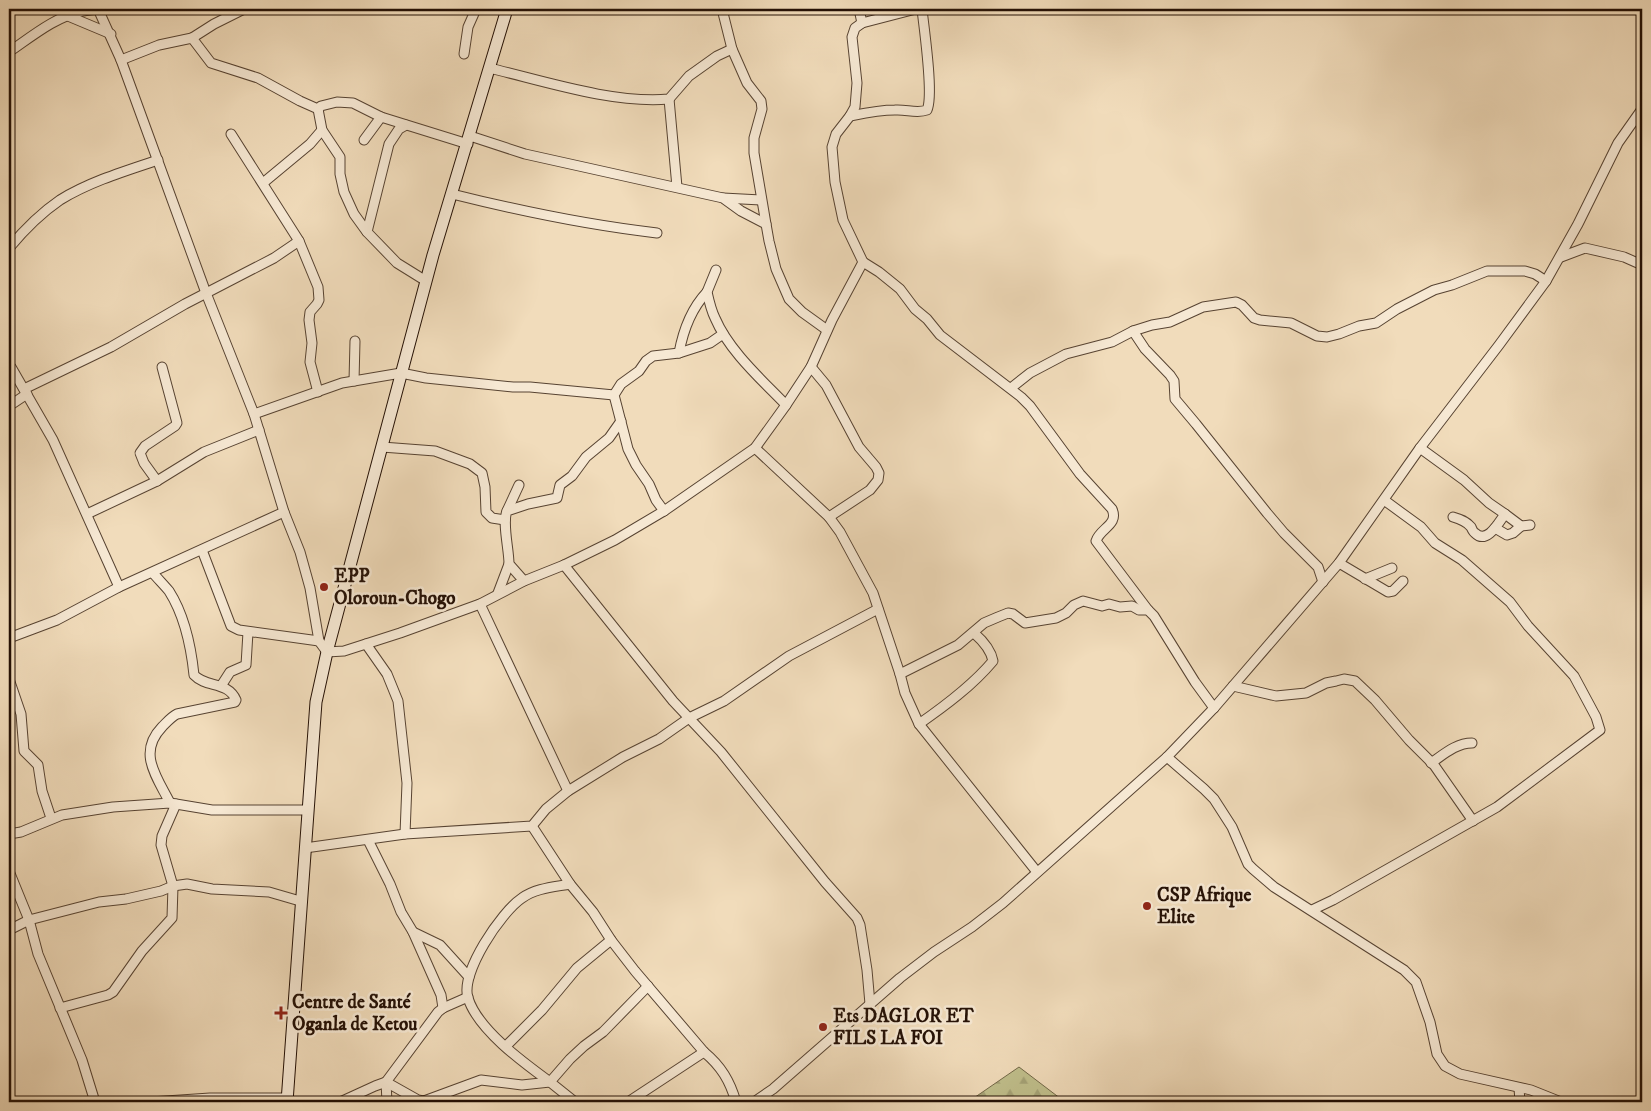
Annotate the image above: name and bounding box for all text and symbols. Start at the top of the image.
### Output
place label: EPP Oloroun-Chogo [334,565,456,610]
marker: EPP Oloroun-Chogo [318,581,330,593]
place label: CSP Afrique Elite [1157,884,1251,929]
marker: CSP Afrique Elite [1141,900,1153,912]
place label: Centre de Santé Oganla de Ketou [292,991,418,1036]
place label: Ets DAGLOR ET FILS LA FOI [833,1005,974,1050]
marker: Centre de Santé Oganla de Ketou [274,1006,288,1020]
marker: Ets DAGLOR ET FILS LA FOI [817,1021,829,1033]

